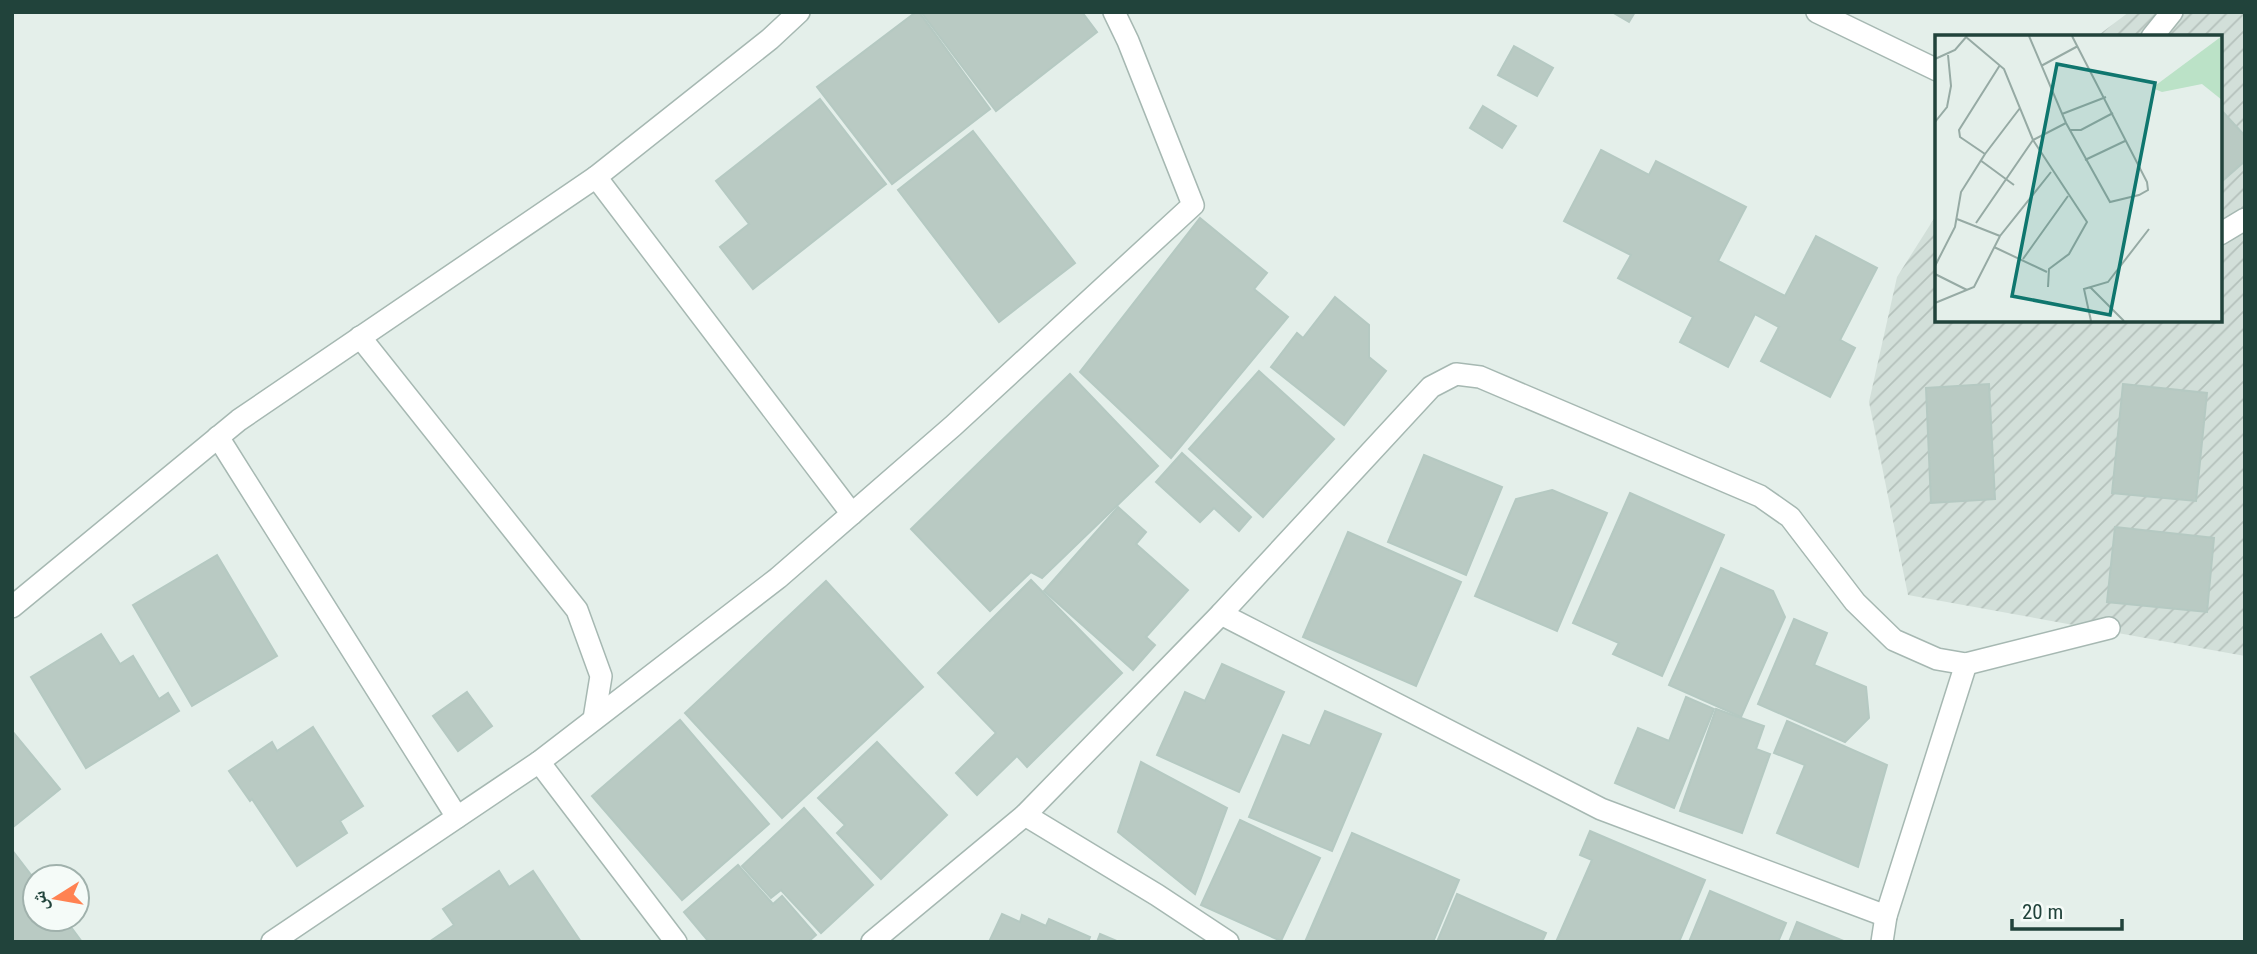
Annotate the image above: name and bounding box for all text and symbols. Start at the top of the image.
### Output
inset map [1935,35,2222,322]
north arrow [21,863,91,933]
scale bar [2012,888,2122,932]
text: ش [27,889,53,913]
text: 20 m [2022,900,2063,924]

